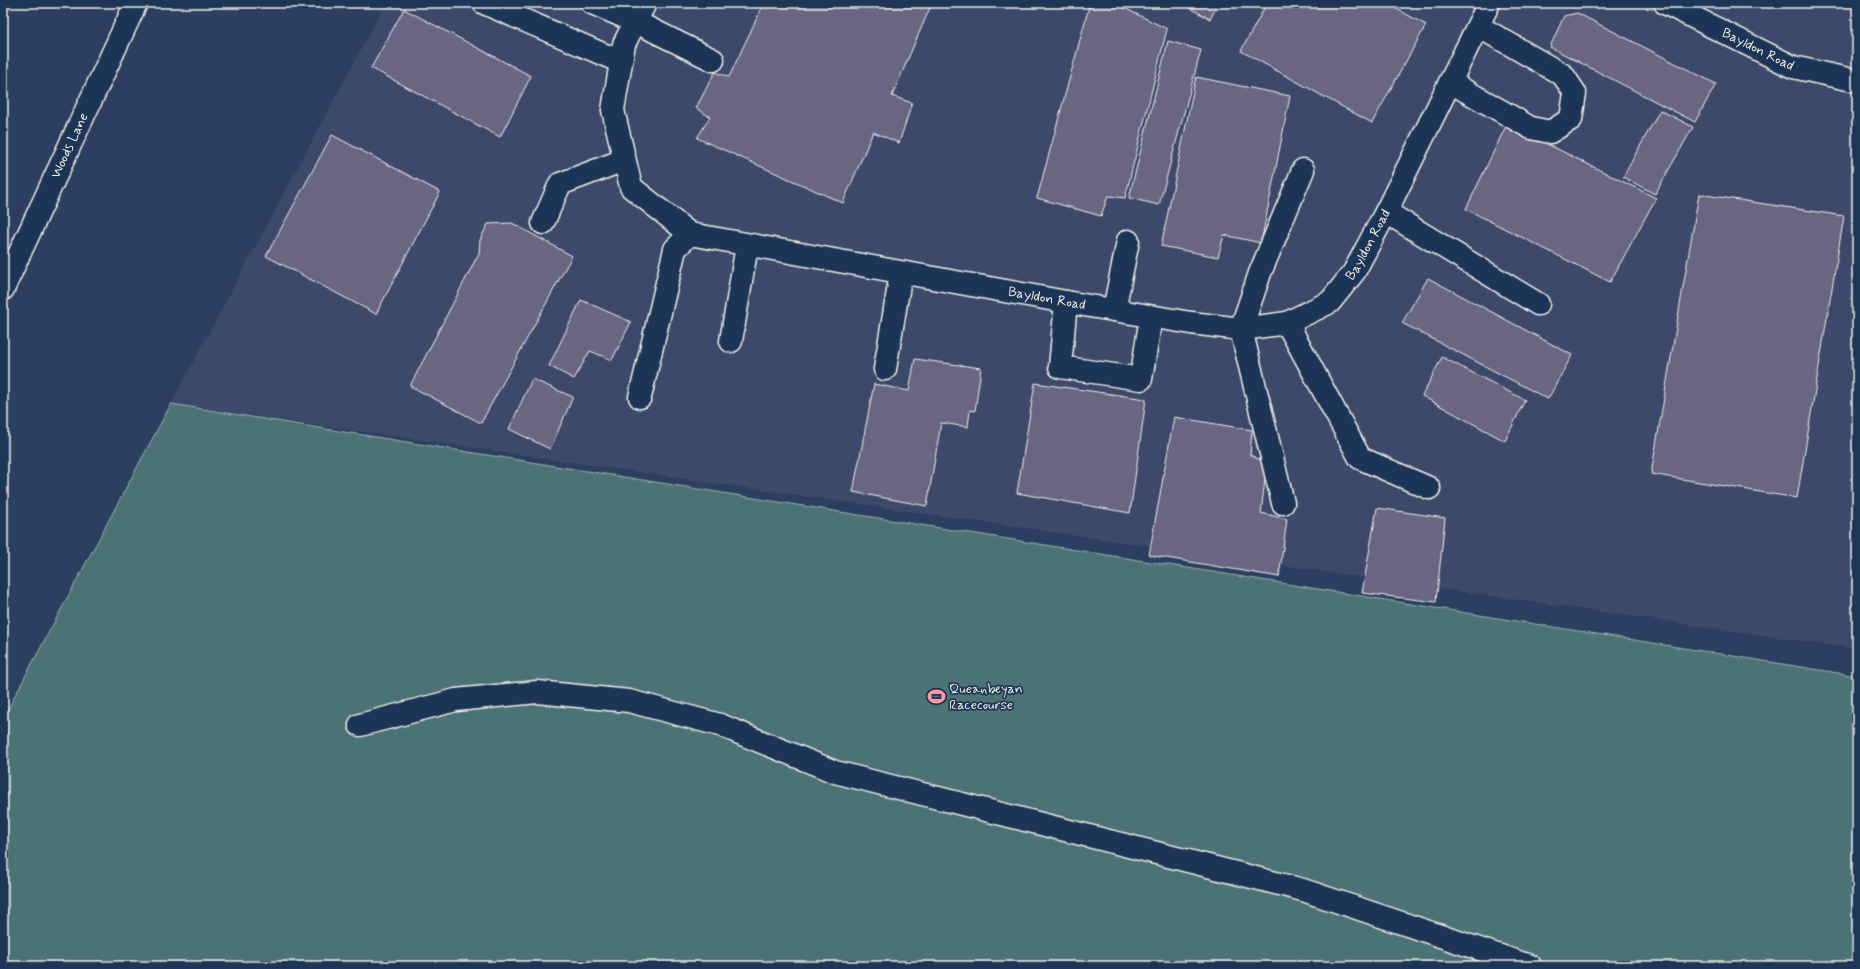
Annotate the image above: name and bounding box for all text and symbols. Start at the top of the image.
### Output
street label: Bayldon Road [1719,24,1797,75]
street label: Woods Lane [47,110,93,181]
street label: Bayldon Road [1342,206,1395,284]
street label: Bayldon Road [1007,283,1087,314]
place label: Queanbeyan Racecourse [949,680,1023,714]
sports icon: Queanbeyan Racecourse [926,687,946,707]

